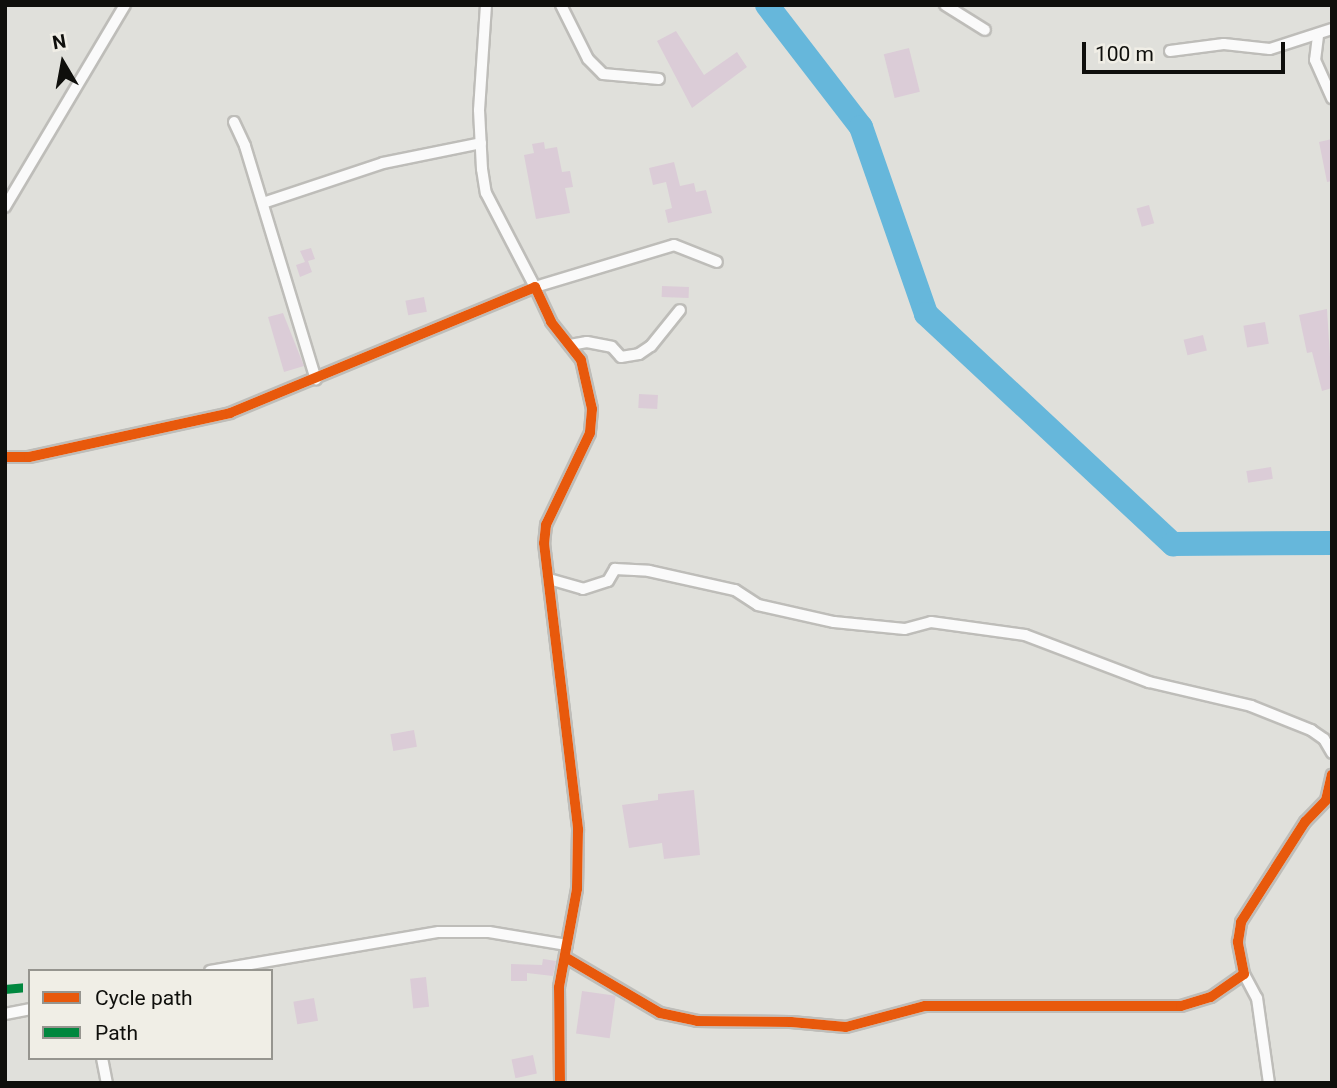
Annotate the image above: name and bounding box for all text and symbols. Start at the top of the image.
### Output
north arrow [28,28,98,98]
scale bar [1085,28,1288,72]
text: N [51,29,68,54]
text: 100 m [1095,42,1154,66]
legend [28,969,273,1060]
text: Cycle path [95,986,193,1010]
text: Path [95,1021,138,1045]

